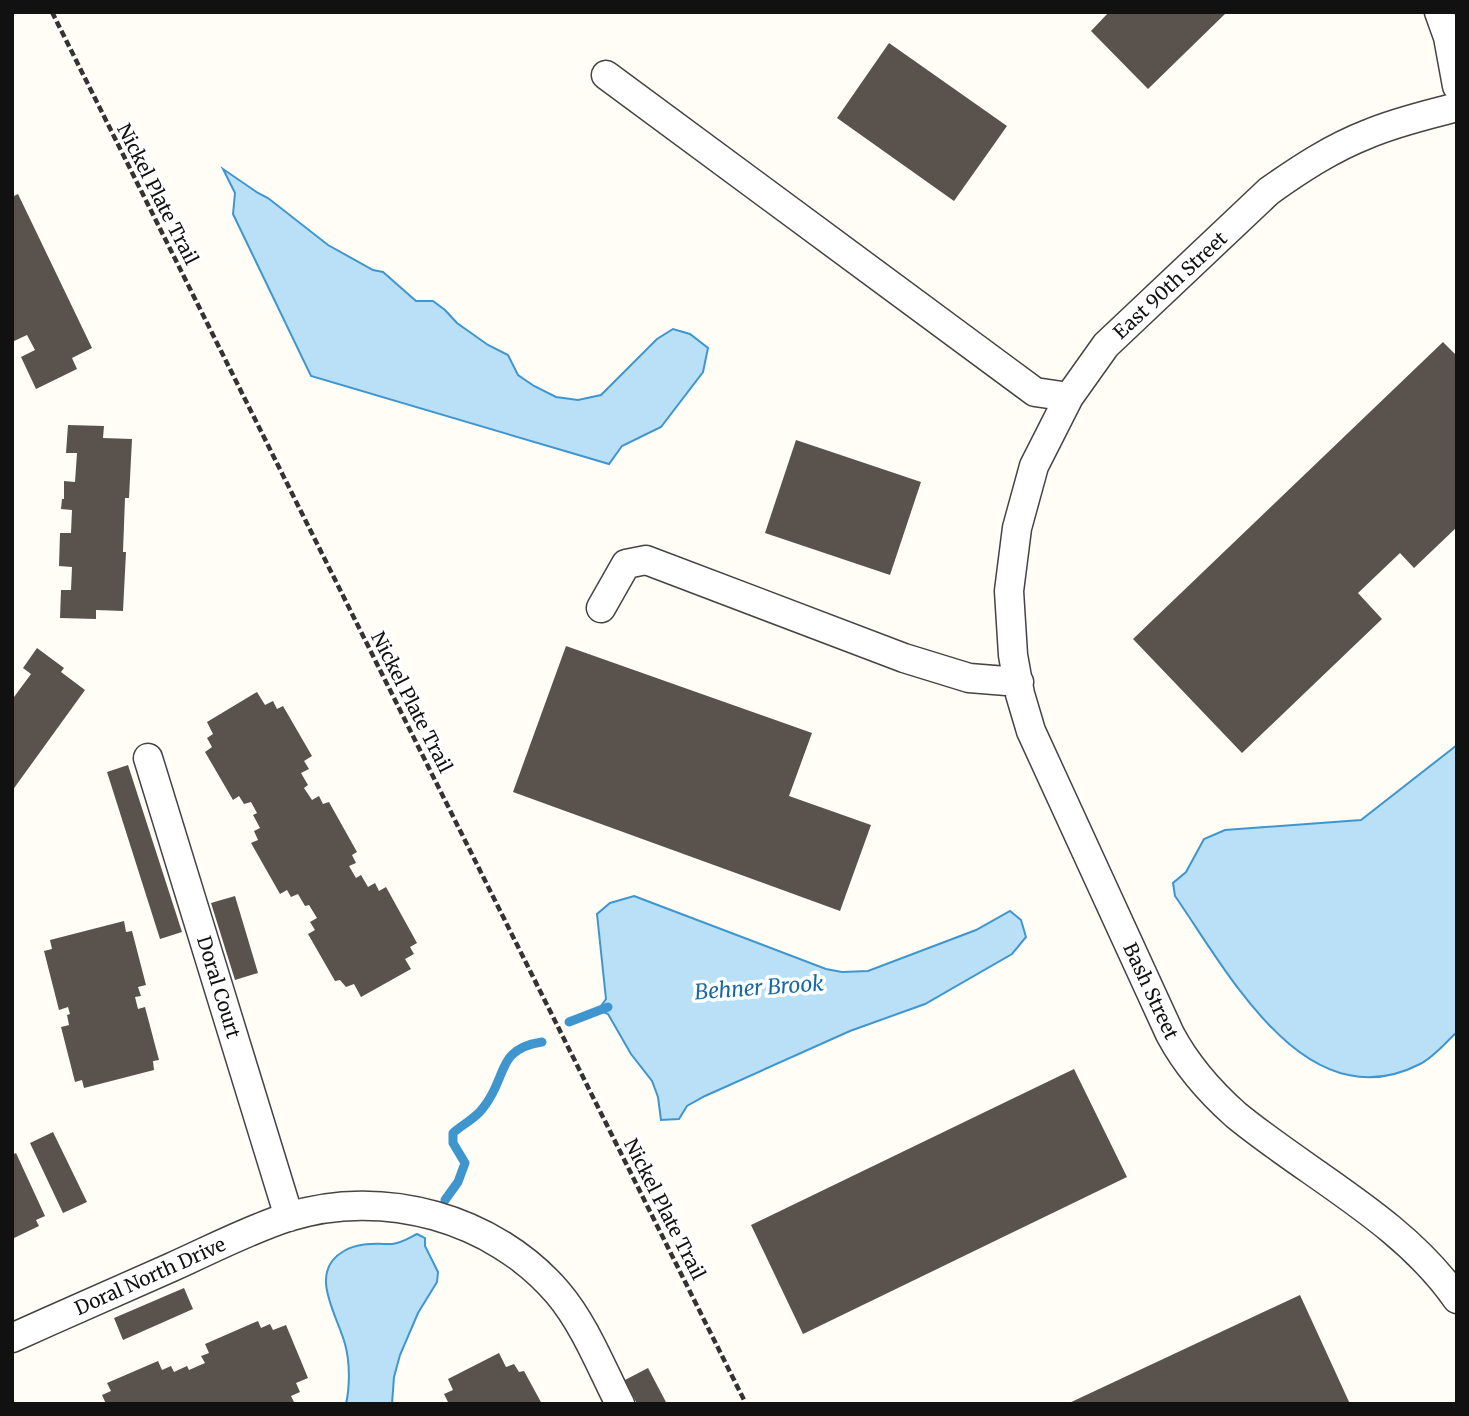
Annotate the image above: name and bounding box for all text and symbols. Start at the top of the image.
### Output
street label: Nickel Plate Trail [112,119,204,269]
street label: East 90th Street [1108,226,1232,344]
street label: Nickel Plate Trail [366,627,458,777]
street label: Doral Court [192,933,246,1042]
street label: Bash Street [1118,939,1184,1044]
water label: Behner Brook [694,969,825,1005]
street label: Nickel Plate Trail [619,1134,711,1284]
street label: Doral North Drive [71,1232,229,1320]

